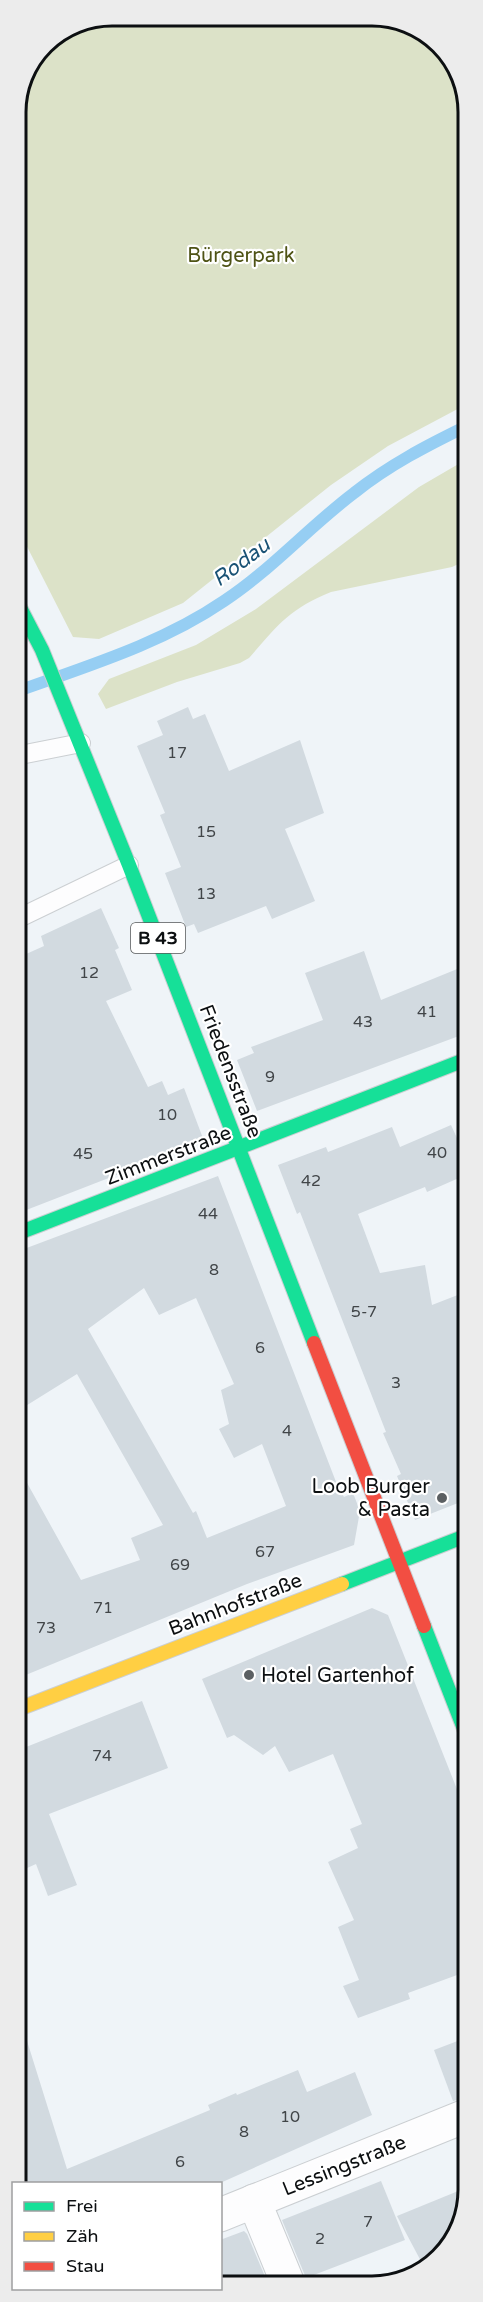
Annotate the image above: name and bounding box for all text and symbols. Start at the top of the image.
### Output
park label: Bürgerpark [187,244,295,268]
water label: Rodau [208,532,276,592]
house number: 17 [167,743,187,763]
house number: 15 [196,822,216,842]
house number: 13 [196,884,216,904]
road number: B 43 [131,923,185,953]
house number: 12 [79,963,99,983]
street label: Friedensstraße [194,1001,267,1141]
house number: 41 [417,1002,437,1022]
house number: 43 [353,1012,373,1032]
house number: 9 [265,1067,275,1087]
house number: 10 [157,1105,177,1125]
street label: Zimmerstraße [102,1121,235,1191]
house number: 40 [427,1143,447,1163]
house number: 45 [73,1144,93,1164]
house number: 42 [301,1171,321,1191]
house number: 44 [198,1204,218,1224]
house number: 8 [209,1260,219,1280]
house number: 5-7 [351,1302,377,1322]
house number: 6 [255,1338,265,1358]
house number: 3 [391,1373,401,1393]
house number: 4 [282,1421,292,1441]
place label: Loob Burger & Pasta [311,1475,430,1522]
marker: Loob Burger & Pasta [435,1491,449,1505]
house number: 67 [255,1542,275,1562]
house number: 69 [170,1555,190,1575]
street label: Bahnhofstraße [165,1568,305,1641]
house number: 71 [93,1598,113,1618]
house number: 73 [36,1618,56,1638]
place label: Hotel Gartenhof [261,1664,414,1688]
marker: Hotel Gartenhof [242,1668,256,1682]
house number: 74 [92,1746,112,1766]
house number: 10 [280,2107,300,2127]
house number: 8 [239,2122,249,2142]
street label: Lessingstraße [279,2130,410,2202]
house number: 6 [175,2152,185,2172]
legend [12,2182,222,2290]
text: Frei [66,2195,98,2217]
house number: 7 [363,2212,373,2232]
text: Zäh [66,2225,99,2247]
house number: 2 [315,2229,325,2249]
text: Stau [66,2255,105,2277]

